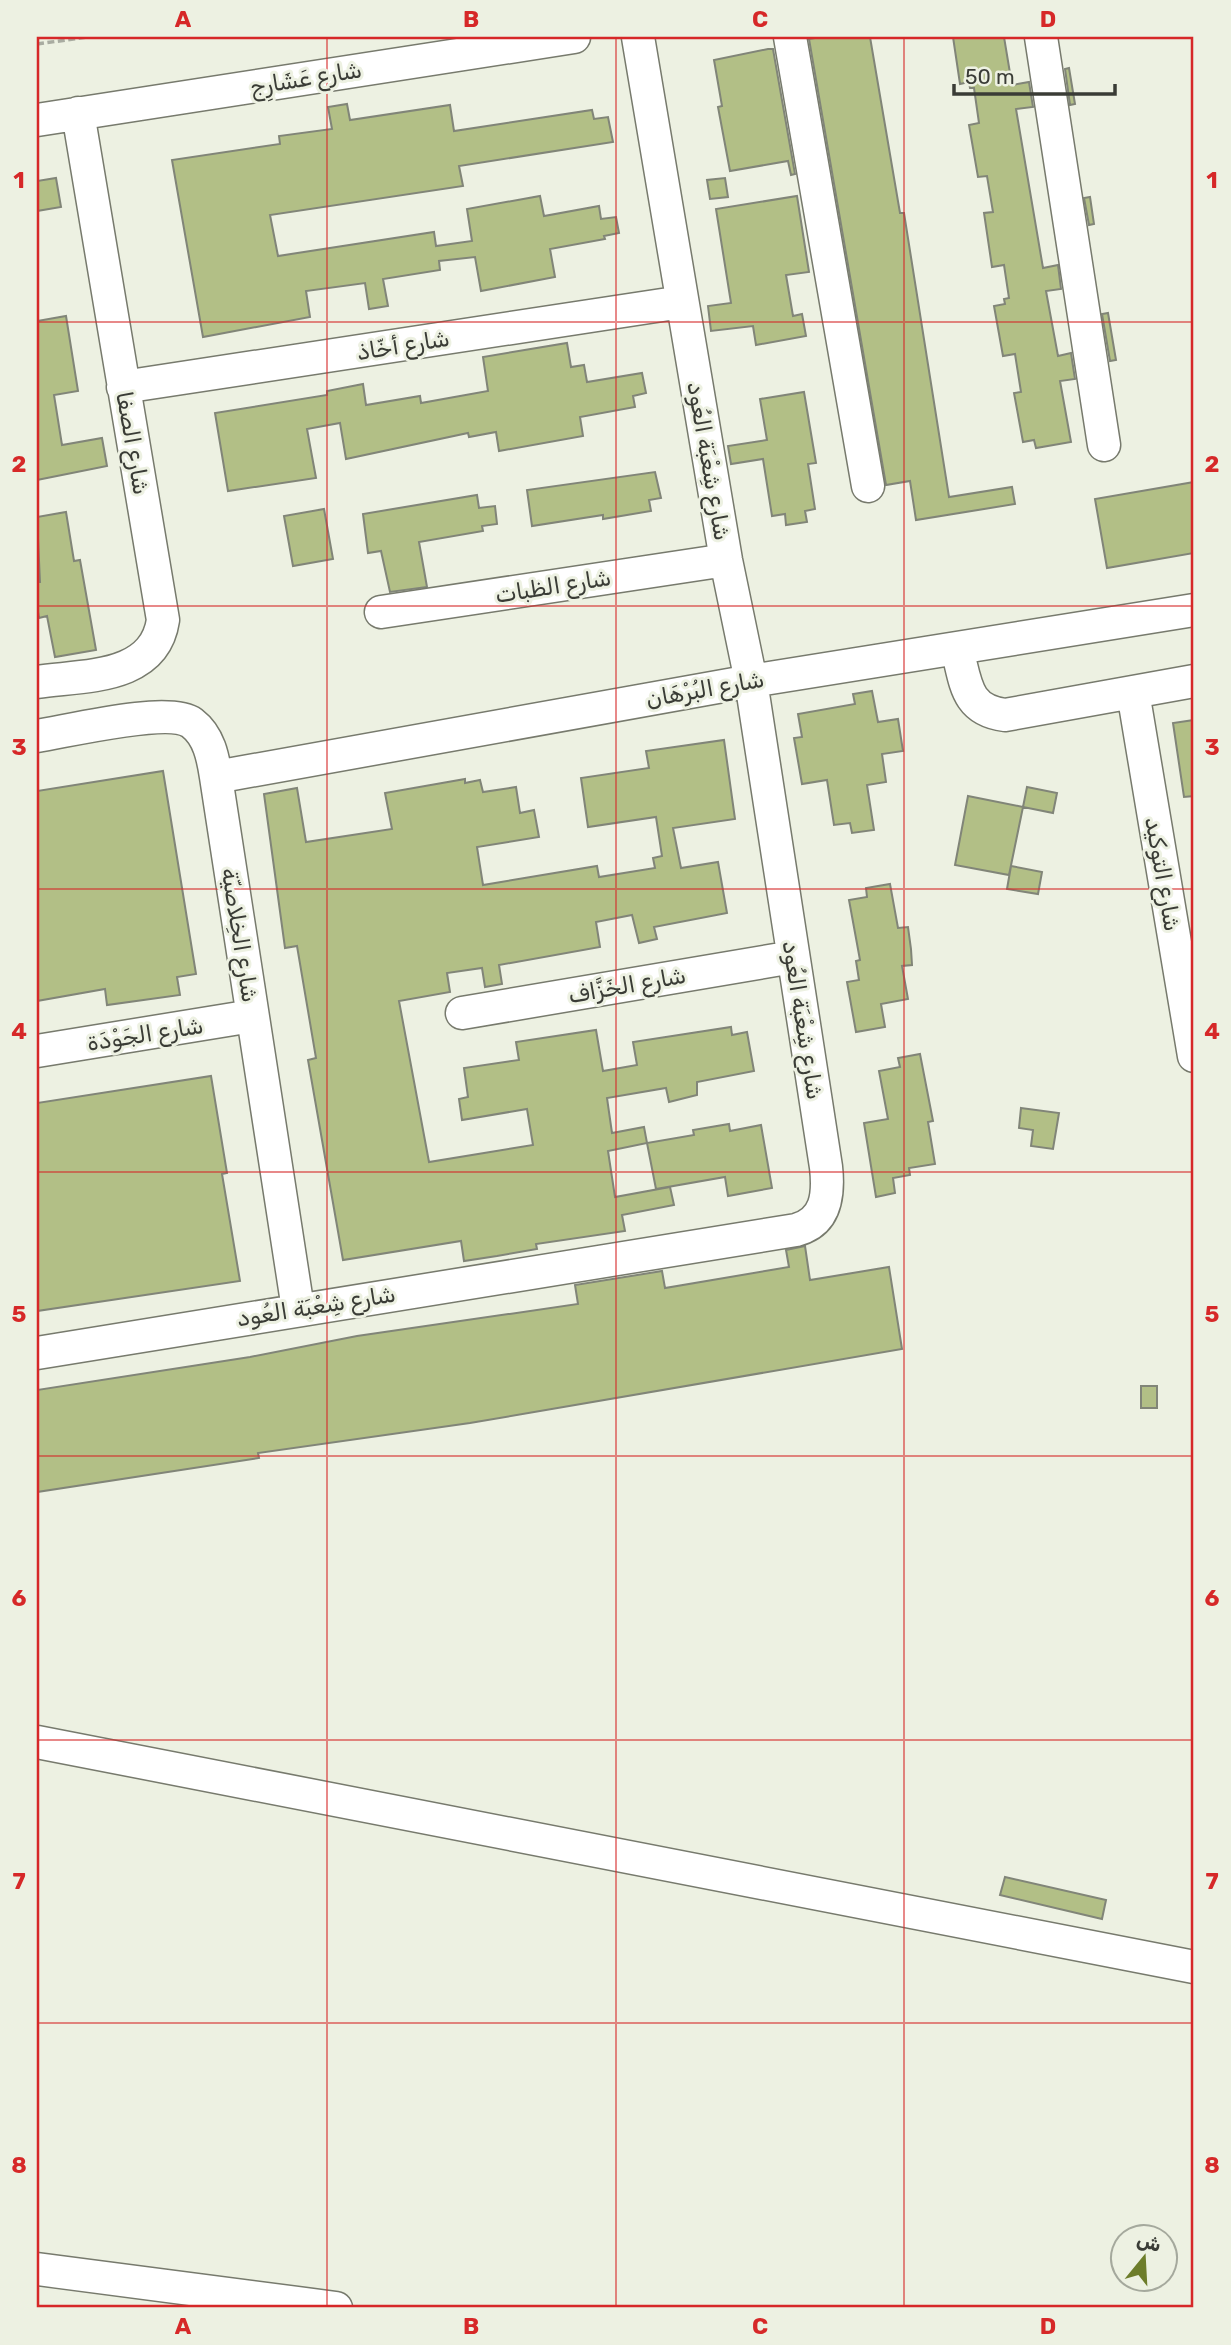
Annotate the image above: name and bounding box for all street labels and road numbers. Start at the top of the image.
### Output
street label: شارع عَشَارِج [248,55,364,104]
street label: شارع أخّاذ [355,324,452,368]
street label: شارع شِعْبَة العُود [679,379,737,543]
street label: شارع الصفا [108,389,156,497]
street label: شارع الظبات [493,563,613,611]
street label: شارع البُرْهَان [644,665,767,715]
street label: شارع التوكيد [1137,815,1187,934]
street label: شارع الخِلاصيّة [214,866,264,1005]
street label: شارع شِعْبَة العُود [775,939,829,1102]
street label: شارع الخَزَّاف [566,961,688,1011]
street label: شارع الجَوْدَة [85,1011,206,1059]
street label: شارع شِعْبَة العُود [235,1280,398,1334]

